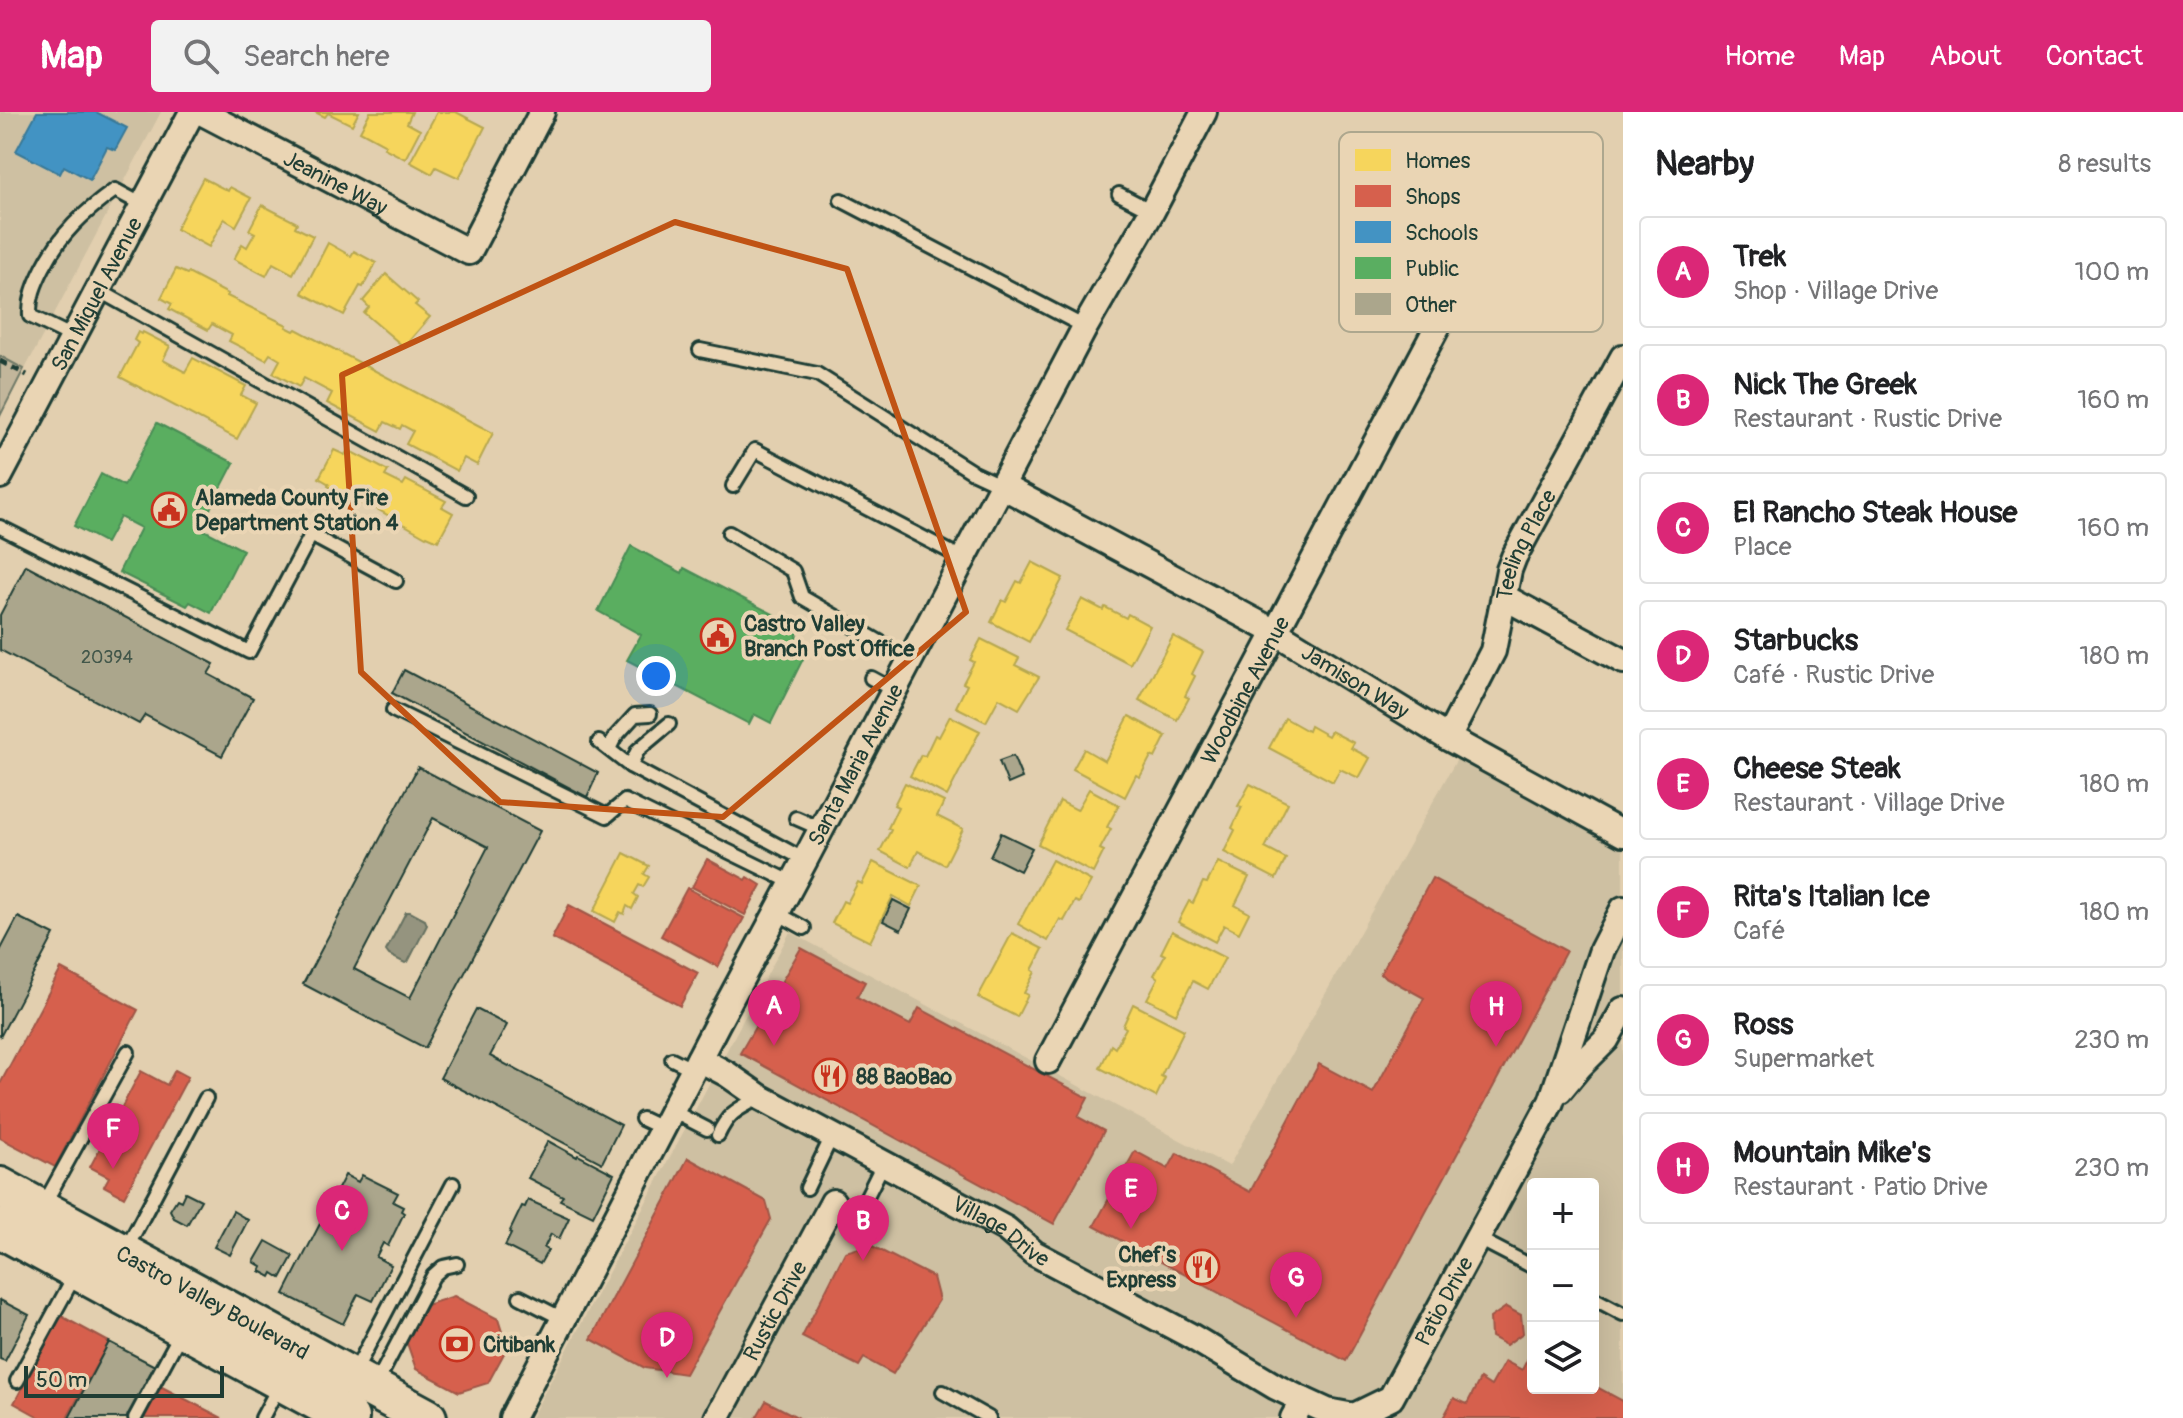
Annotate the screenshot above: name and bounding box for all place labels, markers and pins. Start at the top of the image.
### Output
place label: Alameda County Fire Department Station 4 [195,484,399,537]
public building icon: Alameda County Fire Department Station 4 [150,491,188,529]
place label: Castro Valley Branch Post Office [744,610,915,663]
public building icon: Castro Valley Branch Post Office [699,617,737,655]
pin: A [748,980,800,1046]
pin: H [1470,981,1522,1047]
restaurant icon: 88 BaoBao [811,1057,849,1095]
place label: 88 BaoBao [856,1063,952,1091]
pin: F [87,1103,139,1169]
pin: E [1105,1163,1157,1229]
pin: C [316,1185,368,1251]
pin: B [837,1195,889,1261]
place label: Chef's Express [1106,1241,1176,1294]
restaurant icon: Chef's Express [1183,1248,1221,1286]
pin: G [1270,1252,1322,1318]
pin: D [641,1312,693,1378]
bank icon: Citibank [438,1325,476,1363]
place label: Citibank [483,1331,556,1359]

